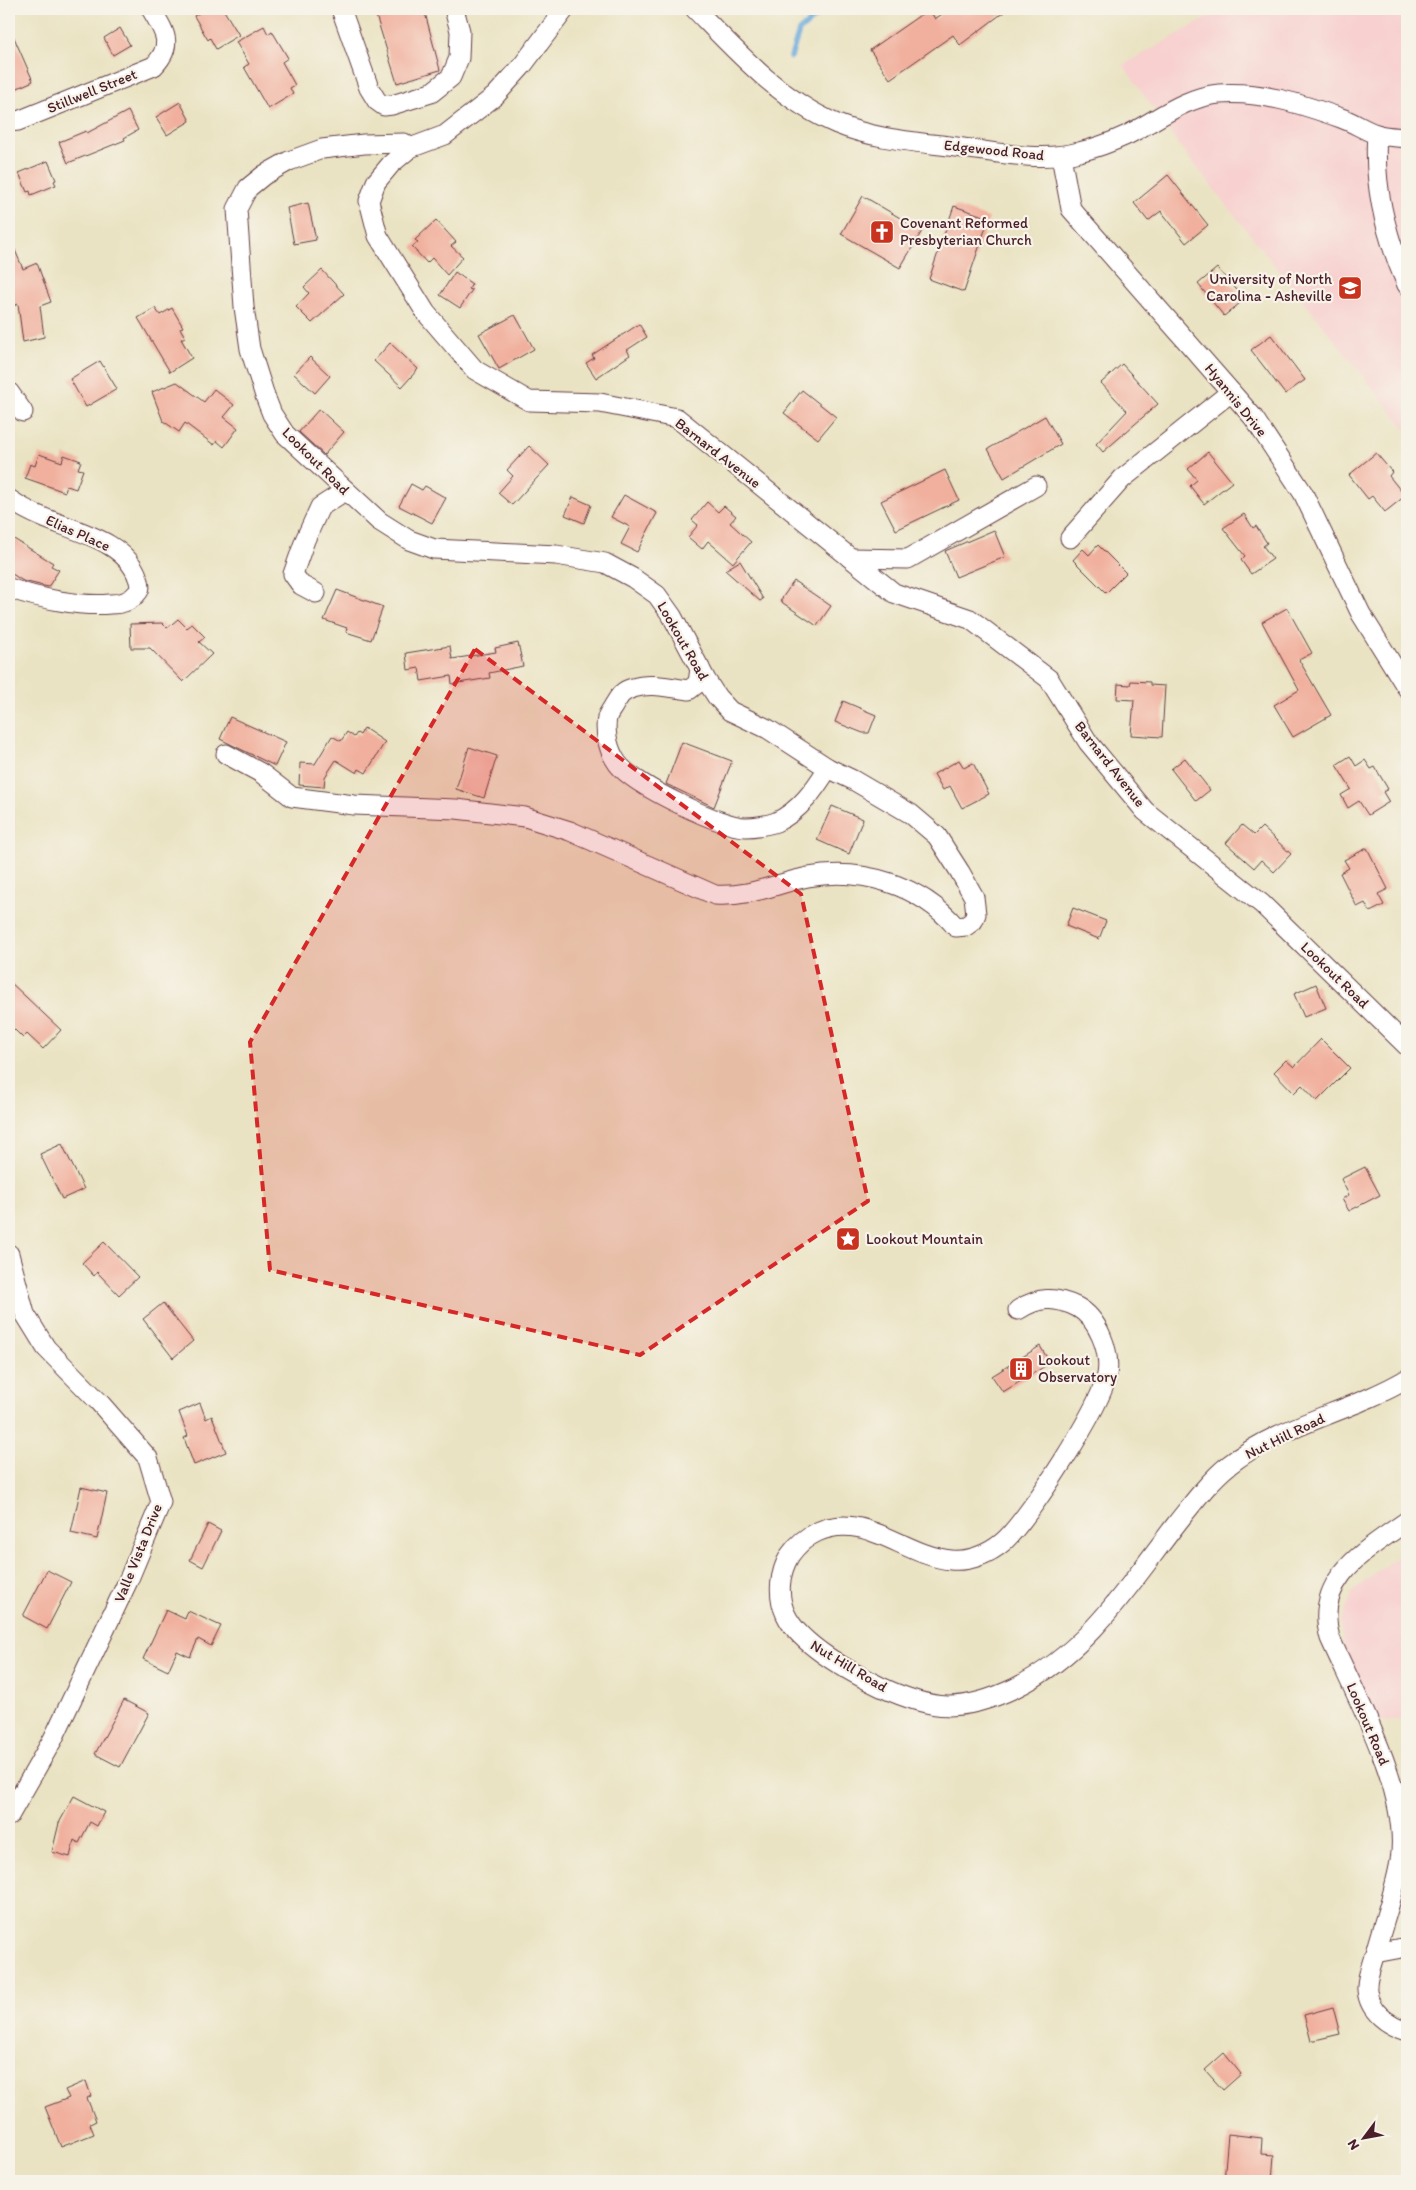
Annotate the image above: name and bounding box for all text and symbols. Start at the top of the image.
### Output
street label: Stillwell Street [44,65,140,117]
street label: Edgewood Road [943,136,1045,164]
place label: Covenant Reformed Presbyterian Church [900,214,1032,249]
church icon: Covenant Reformed Presbyterian Church [869,219,895,245]
place label: University of North Carolina - Asheville [1206,270,1332,305]
school or university icon: University of North Carolina - Asheville [1337,275,1363,301]
street label: Hyannis Drive [1201,360,1271,440]
street label: Barnard Avenue [671,414,765,492]
street label: Lookout Road [278,423,354,499]
street label: Elias Place [43,511,113,555]
street label: Lookout Road [653,598,713,684]
street label: Barnard Avenue [1071,717,1149,811]
street label: Lookout Road [1297,938,1373,1012]
place icon: Lookout Mountain [835,1226,861,1252]
place label: Lookout Mountain [866,1230,983,1248]
place label: Lookout Observatory [1038,1351,1117,1386]
building icon: Lookout Observatory [1008,1356,1034,1382]
street label: Nut Hill Road [1242,1409,1328,1463]
street label: Valle Vista Drive [110,1501,166,1605]
street label: Nut Hill Road [807,1636,891,1696]
street label: Lookout Road [1342,1680,1394,1768]
north arrow [1338,2112,1388,2162]
text: N [1344,2136,1363,2153]

